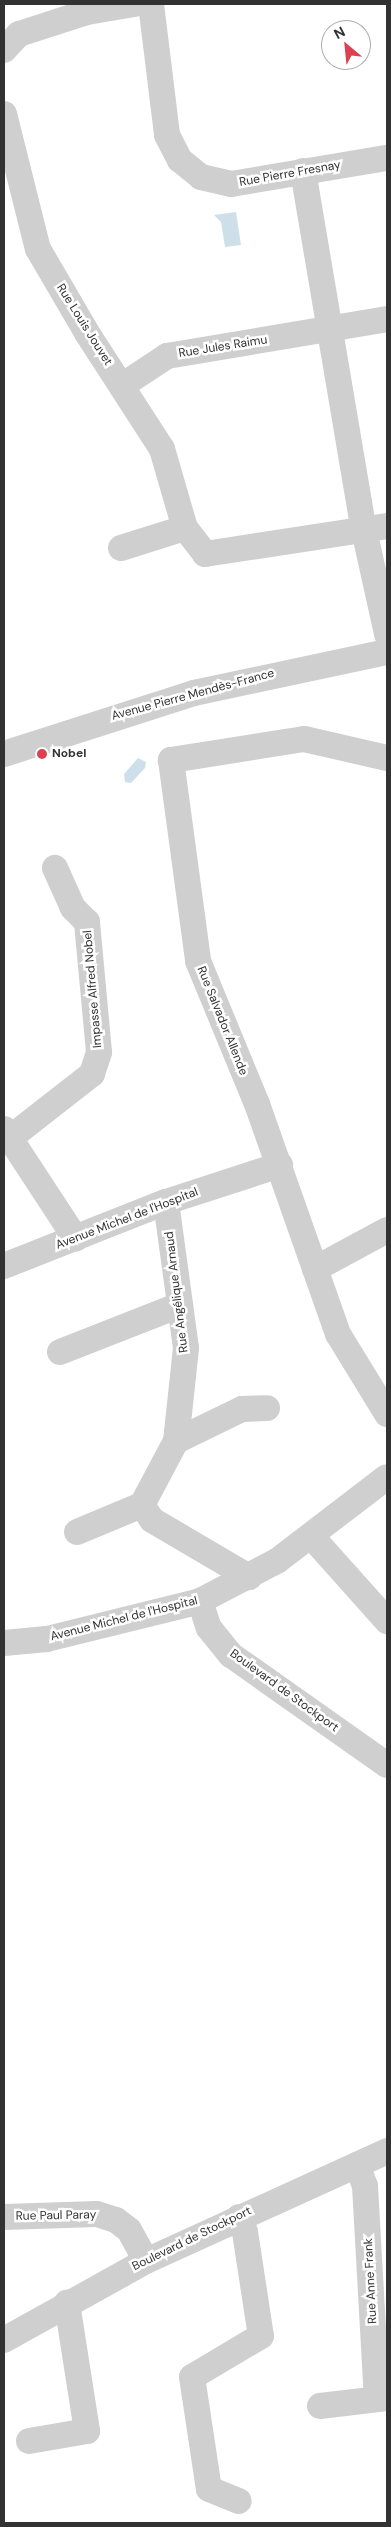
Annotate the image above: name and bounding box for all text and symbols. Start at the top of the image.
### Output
north arrow [321,20,371,70]
text: N [331,22,348,43]
street label: Rue Pierre Fresnay [238,158,342,190]
street label: Rue Louis Jouvet [53,282,115,368]
street label: Rue Jules Raimu [178,333,268,361]
street label: Avenue Pierre Mendès-France [110,666,276,724]
place label: Nobel [52,747,86,761]
marker: Nobel [36,748,48,760]
street label: Impasse Alfred Nobel [81,929,105,1049]
street label: Rue Salvador Allende [194,964,250,1078]
street label: Avenue Michel de l'Hospital [54,1185,200,1253]
street label: Rue Angélique Arnaud [162,1230,192,1354]
street label: Avenue Michel de l'Hospital [49,1594,199,1644]
street label: Boulevard de Stockport [227,1647,341,1735]
street label: Boulevard de Stockport [130,2204,254,2274]
street label: Rue Paul Paray [16,2208,96,2224]
street label: Rue Anne Frank [362,2238,380,2324]

